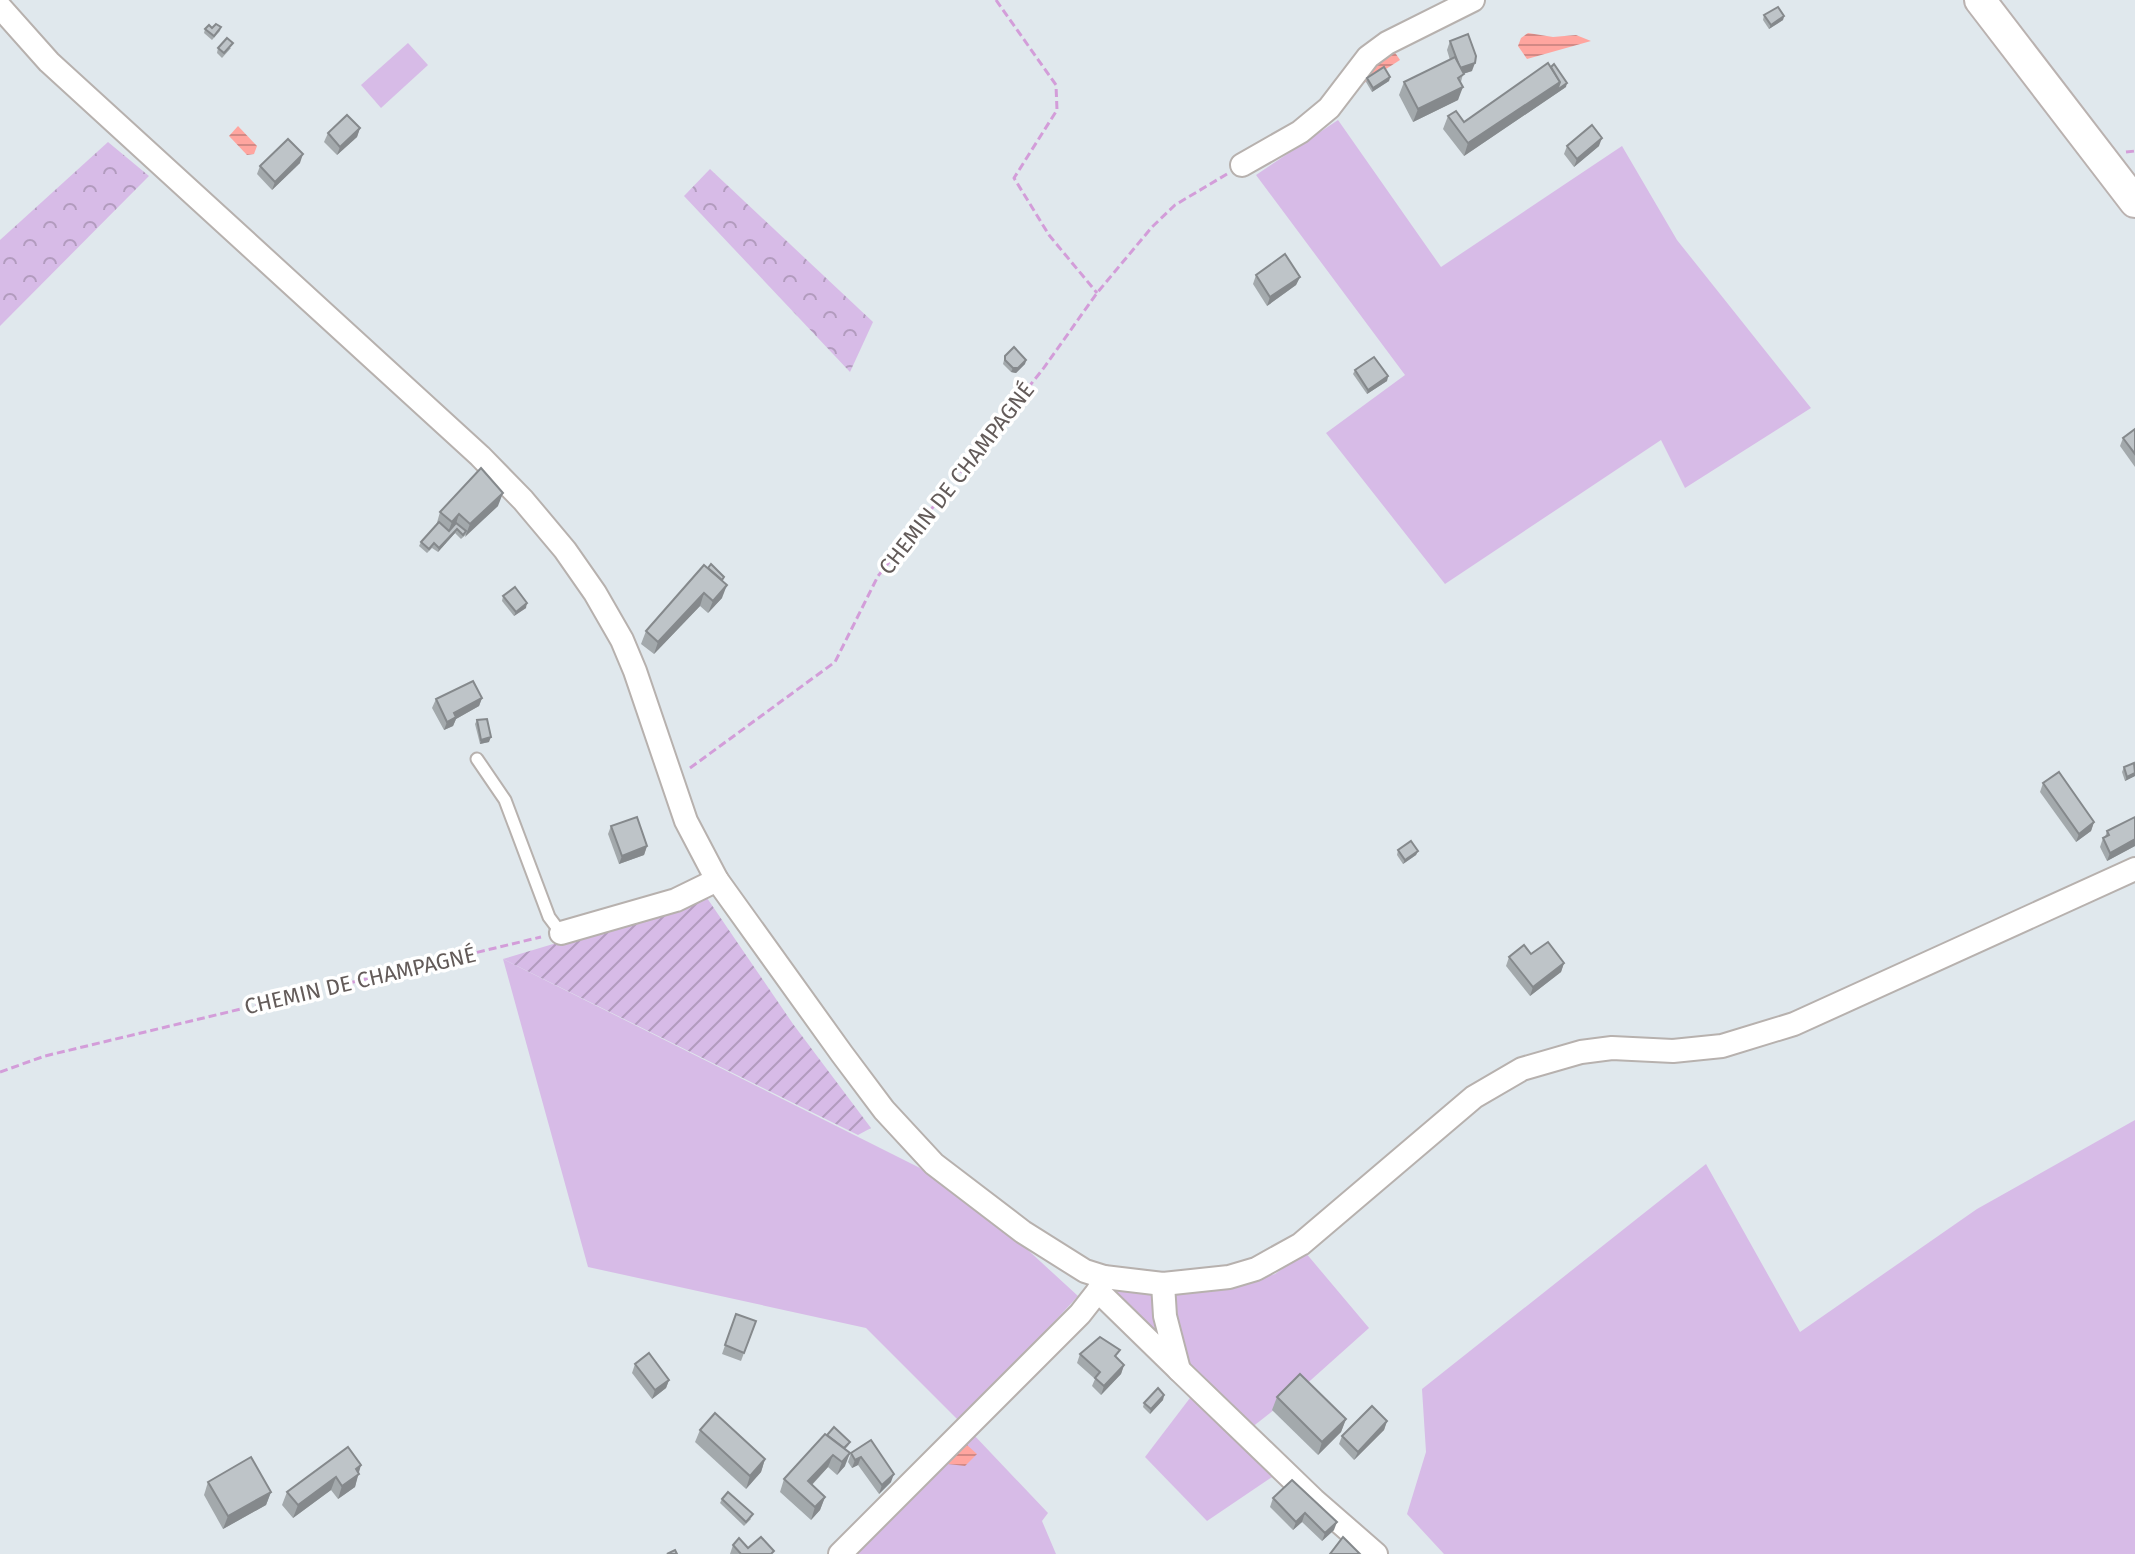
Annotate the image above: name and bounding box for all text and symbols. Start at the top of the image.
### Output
street label: CHEMIN DE CHAMPAGNÉ [873,377,1040,580]
street label: CHEMIN DE CHAMPAGNÉ [242,941,479,1020]

